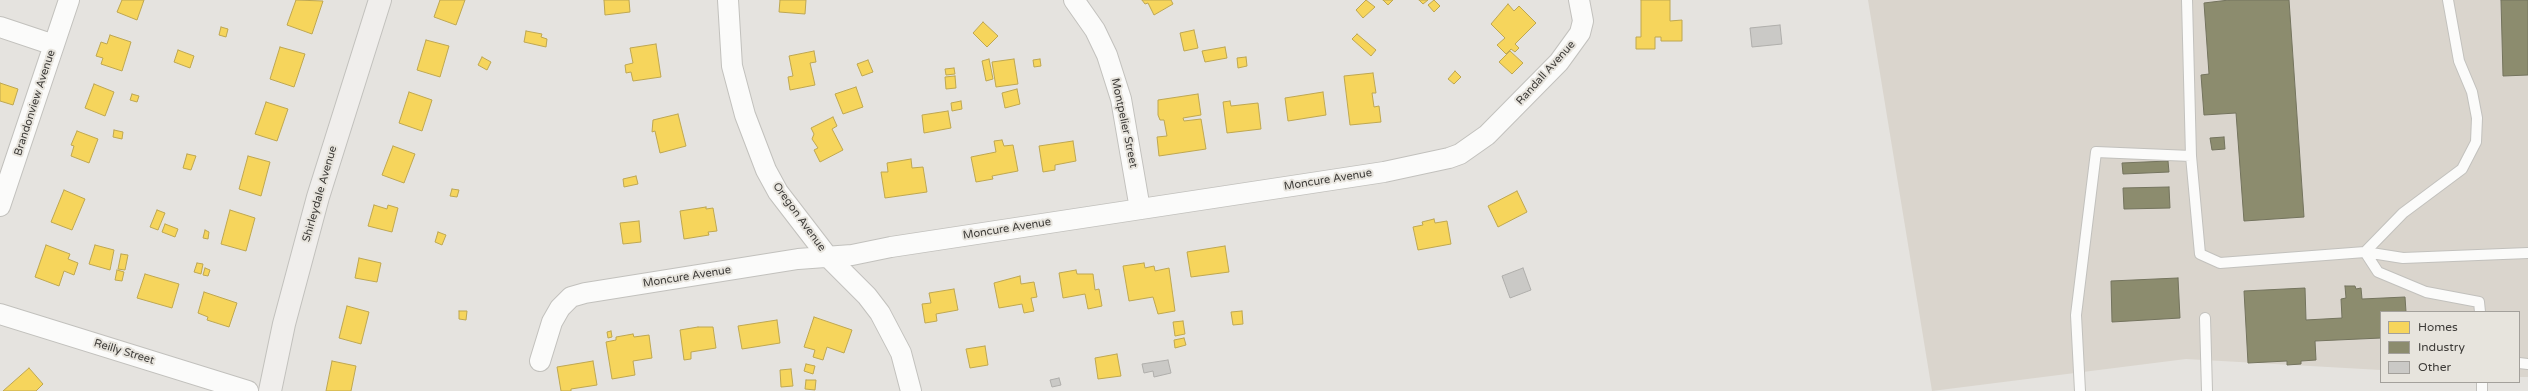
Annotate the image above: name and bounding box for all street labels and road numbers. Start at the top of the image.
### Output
street label: Randall Avenue [1514,38,1578,108]
street label: Brandonview Avenue [12,48,58,158]
street label: Montpelier Street [1108,77,1140,169]
street label: Shirleydale Avenue [300,144,340,244]
street label: Moncure Avenue [1283,167,1373,193]
street label: Oregon Avenue [770,180,828,254]
street label: Moncure Avenue [962,216,1052,242]
street label: Moncure Avenue [642,264,732,290]
street label: Reilly Street [92,337,156,367]

